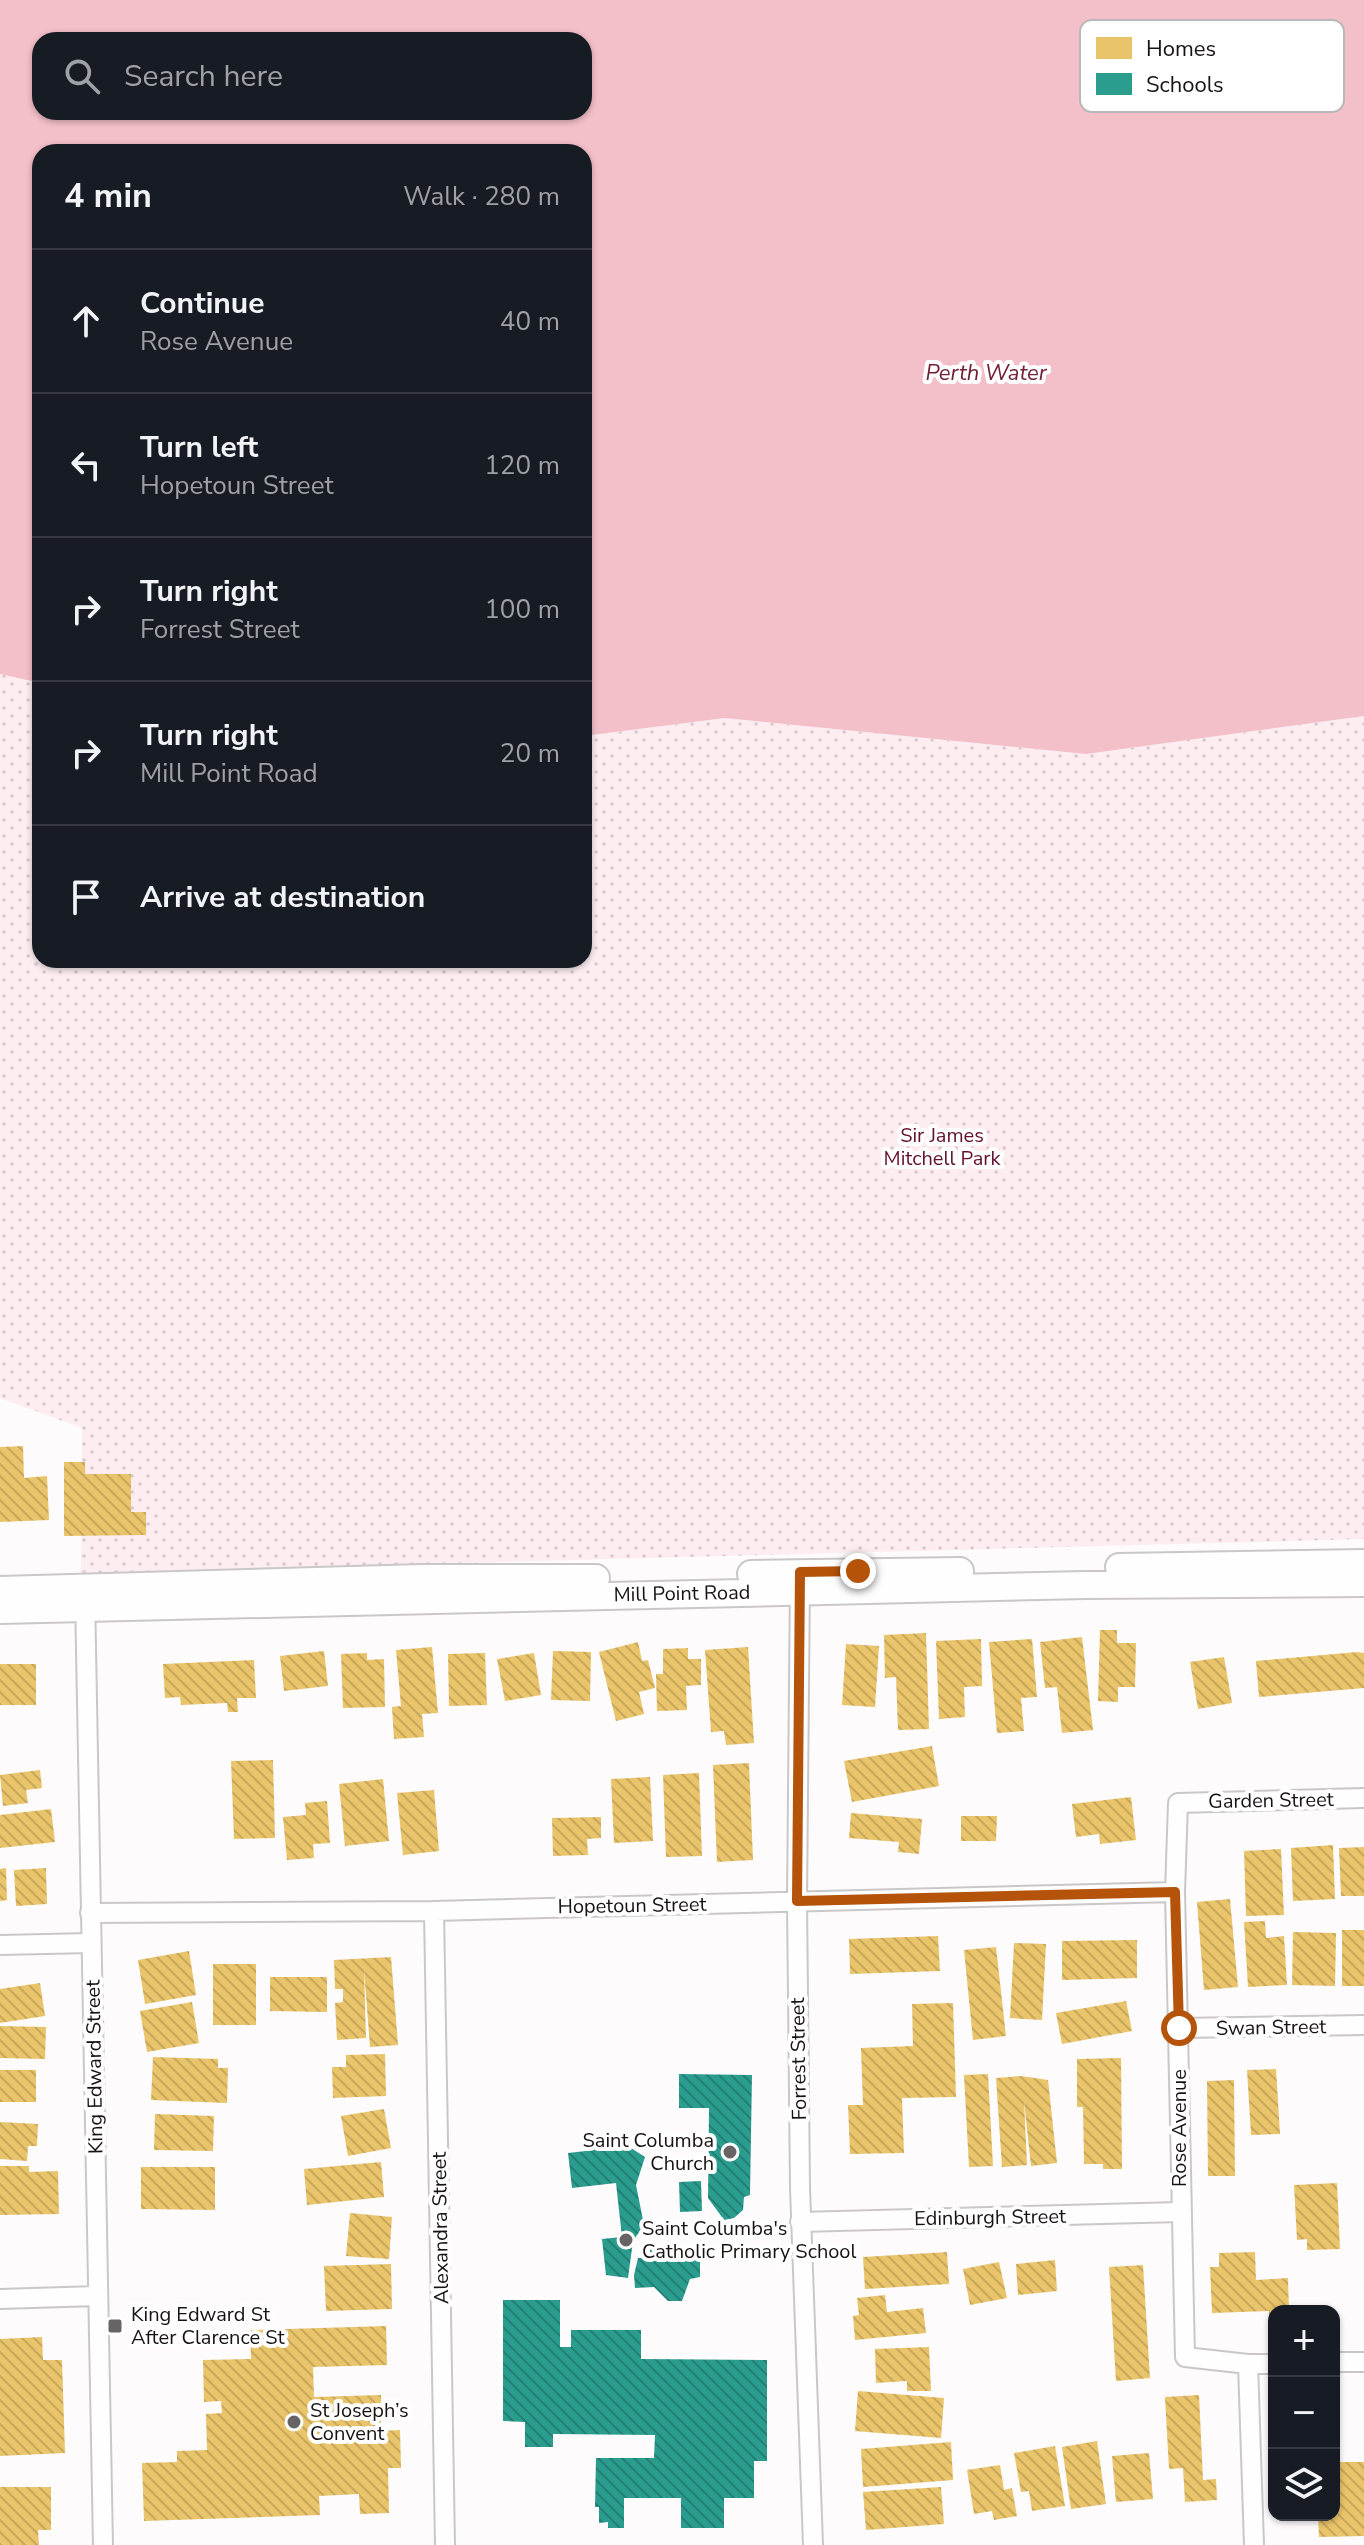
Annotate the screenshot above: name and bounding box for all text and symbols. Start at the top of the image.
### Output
legend [1080,20,1344,112]
search box [32,32,592,120]
text: Homes [1146,34,1216,64]
icon: search [60,54,104,98]
text: Search here [124,56,283,97]
text: Schools [1146,70,1224,100]
text: 4 min [64,173,152,219]
text: Walk · 280 m [403,179,560,214]
text: Continue [140,283,265,324]
icon: ahead [64,299,108,343]
text: 40 m [500,304,560,339]
text: Rose Avenue [140,324,293,359]
water label: Perth Water [925,358,1048,388]
text: Turn left [140,427,258,468]
icon: left [64,443,108,487]
text: 120 m [484,448,560,483]
text: Hopetoun Street [140,468,334,503]
text: Turn right [140,571,278,612]
icon: right [64,587,108,631]
text: 100 m [484,592,560,627]
text: Forrest Street [140,612,300,647]
text: Turn right [140,715,278,756]
icon: right [64,731,108,775]
text: 20 m [500,736,560,771]
text: Mill Point Road [140,756,318,791]
icon: arrive [64,875,108,919]
text: Arrive at destination [140,877,425,918]
park label: Sir James Mitchell Park [884,1122,1001,1172]
route end [840,1553,876,1589]
street label: Mill Point Road [613,1579,751,1608]
street label: Garden Street [1208,1786,1335,1815]
street label: Hopetoun Street [557,1891,708,1920]
street label: King Edward Street [79,1979,110,2154]
street label: Forrest Street [784,1996,813,2121]
route start [1161,2010,1197,2046]
street label: Swan Street [1216,2013,1327,2042]
street label: Rose Avenue [1166,2069,1193,2187]
place label: Saint Columba Church [583,2127,714,2177]
marker: Saint Columba Church [721,2143,739,2161]
street label: Alexandra Street [426,2151,455,2304]
street label: Edinburgh Street [914,2203,1067,2232]
place label: Saint Columba's Catholic Primary School [642,2215,856,2265]
marker: Saint Columba's Catholic Primary School [617,2231,635,2249]
place label: King Edward St After Clarence St [131,2301,286,2351]
map controls [1268,2305,1340,2521]
button: + [1268,2305,1340,2377]
marker: King Edward St After Clarence St [106,2317,124,2335]
button: − [1268,2377,1340,2449]
place label: St Joseph’s Convent [310,2397,409,2447]
marker: St Joseph’s Convent [285,2413,303,2431]
button: layers [1268,2449,1340,2521]

